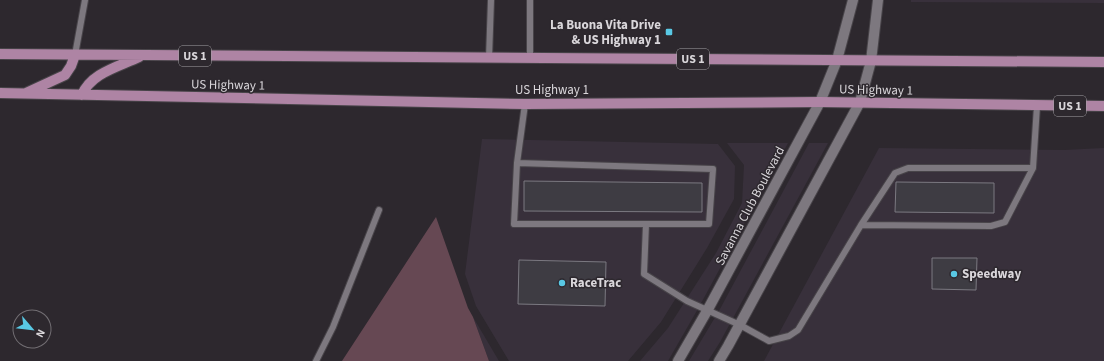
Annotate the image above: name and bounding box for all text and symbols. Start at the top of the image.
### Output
place label: La Buona Vita Drive & US Highway 1 [550,16,661,49]
marker: La Buona Vita Drive & US Highway 1 [664,27,674,37]
road number: US 1 [179,46,211,66]
road number: US 1 [677,49,709,69]
street label: US Highway 1 [191,75,265,95]
street label: US Highway 1 [839,80,913,100]
street label: US Highway 1 [515,81,589,99]
road number: US 1 [1054,96,1086,116]
street label: Savanna Club Boulevard [711,143,789,269]
place label: Speedway [962,265,1021,283]
marker: Speedway [949,269,959,279]
place label: RaceTrac [570,274,621,292]
marker: RaceTrac [557,278,567,288]
north arrow [12,309,52,349]
text: N [32,327,49,340]

